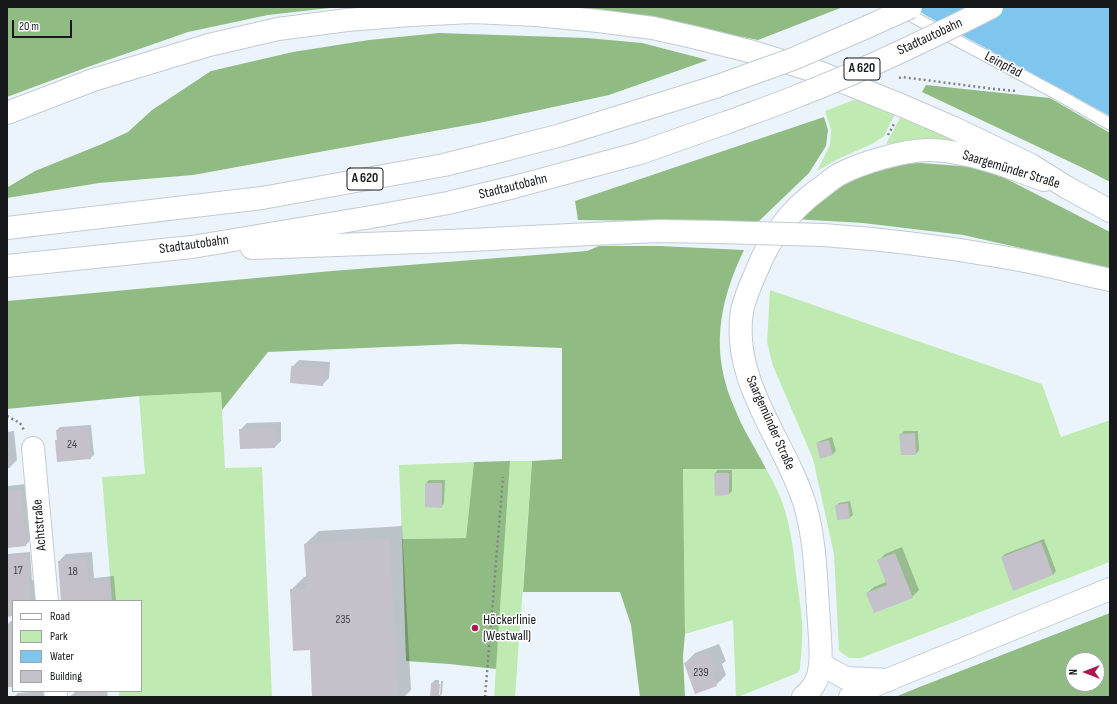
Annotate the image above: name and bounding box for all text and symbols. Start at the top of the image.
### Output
scale bar [14,12,74,38]
street label: Stadtautobahn [895,15,965,59]
text: 20 m [19,19,39,34]
street label: Leinpfad [981,48,1025,82]
road number: A 620 [844,58,880,80]
street label: Saargemünder Straße [960,147,1062,193]
road number: A 620 [347,168,383,190]
street label: Stadtautobahn [477,170,549,204]
street label: Stadtautobahn [158,232,230,258]
street label: Saargemünder Straße [742,373,798,473]
house number: 24 [67,438,77,452]
street label: Achtstraße [29,498,51,552]
house number: 17 [14,564,22,578]
house number: 18 [68,565,78,579]
legend [12,600,142,692]
text: Road [50,609,70,624]
place label: Höckerlinie (Westwall) [483,612,536,644]
house number: 235 [336,613,350,627]
marker: Höckerlinie (Westwall) [470,623,480,633]
text: Park [50,629,68,644]
text: Water [50,649,74,664]
north arrow [1065,652,1105,692]
house number: 239 [693,666,709,680]
text: Building [50,669,82,684]
text: N [1067,669,1080,675]

